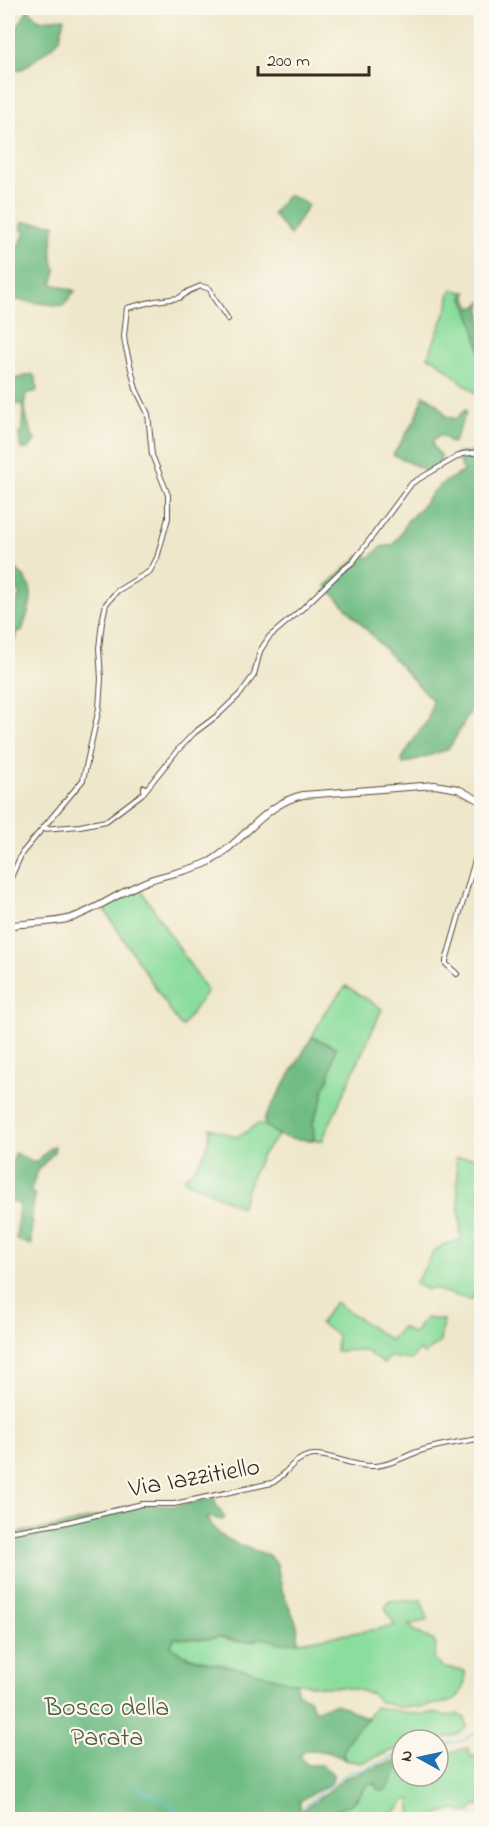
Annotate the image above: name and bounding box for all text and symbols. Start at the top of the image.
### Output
scale bar [258,39,369,77]
text: 200 m [267,49,310,75]
street label: Via Iazzitiello [125,1449,263,1509]
park label: Bosco della Parata [44,1690,169,1758]
north arrow [390,1728,450,1788]
text: N [394,1749,420,1763]

